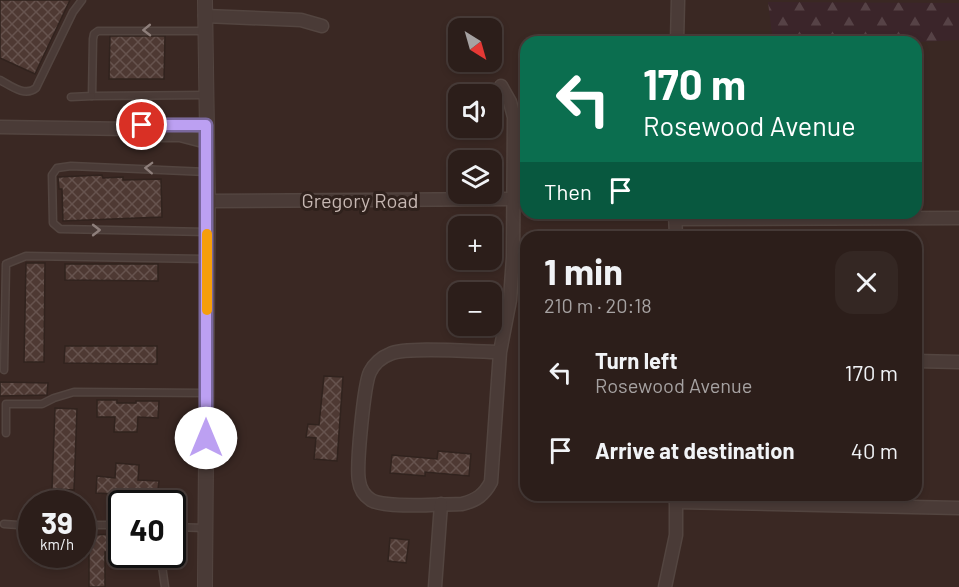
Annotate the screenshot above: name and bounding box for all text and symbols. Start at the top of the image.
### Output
north arrow [448,18,502,72]
map controls [448,18,502,336]
one-way arrow [142,24,151,37]
text: 170 m [643,58,746,108]
icon: left [544,60,622,138]
button: sound [448,84,502,138]
pin [116,99,167,150]
icon: arrive [125,108,158,141]
text: Rosewood Avenue [643,109,856,141]
button: layers [448,150,502,204]
one-way arrow [145,162,154,174]
icon: arrive [604,174,637,207]
text: Then [544,178,592,204]
street label: Gregory Road [302,188,418,212]
button: + [448,216,502,270]
one-way arrow [92,224,101,236]
text: 1 min [544,249,623,292]
button: close [835,251,898,314]
button: − [448,282,502,336]
text: 210 m · 20:18 [544,293,652,317]
text: Turn left [595,347,678,373]
icon: left [544,356,577,389]
text: 170 m [845,359,898,385]
text: Rosewood Avenue [595,373,752,397]
position arrow [174,406,238,470]
icon: arrive [544,434,577,467]
text: Arrive at destination [595,437,794,463]
text: 40 m [851,437,898,463]
speed limit sign: 40 [108,490,186,568]
text: 39 [41,504,73,540]
text: km/h [40,535,74,553]

